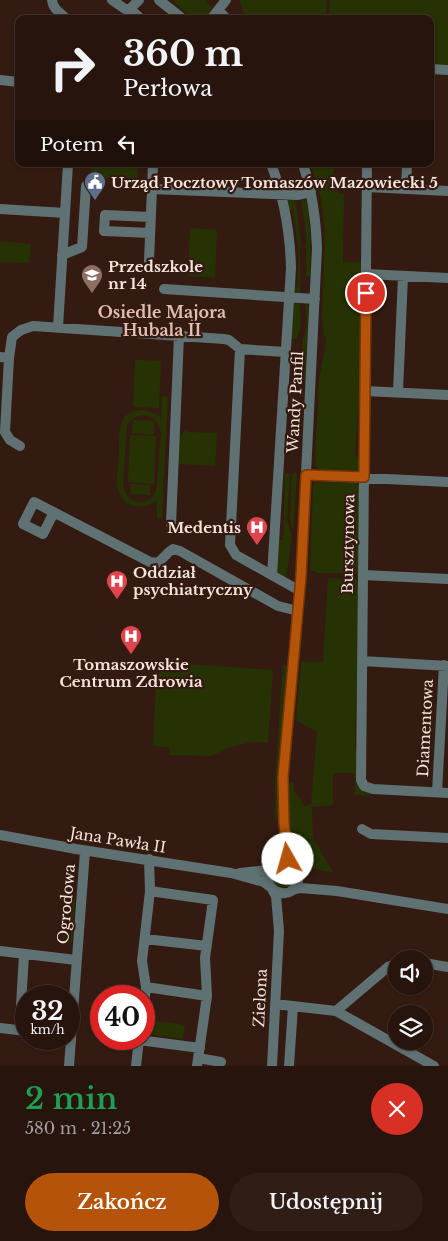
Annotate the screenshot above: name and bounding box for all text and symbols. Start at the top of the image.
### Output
text: 360 m [123,32,243,75]
icon: right [40,35,105,100]
text: Perłowa [123,75,212,102]
icon: left [113,130,141,158]
text: Potem [40,133,103,156]
public building icon: Urząd Pocztowy Tomaszów Mazowiecki 5 [83,170,107,201]
place label: Urząd Pocztowy Tomaszów Mazowiecki 5 [111,173,438,192]
place label: Przedszkole nr 14 [108,257,203,293]
school or university icon: Przedszkole nr 14 [80,263,104,294]
pin [345,272,387,314]
icon: arrive [352,279,380,307]
district label: Osiedle Majora Hubala II [98,302,226,340]
street label: Wandy Panfil [283,351,307,454]
street label: Bursztynowa [338,493,358,594]
hospital icon: Medentis [245,515,269,546]
place label: Medentis [167,518,241,537]
place label: Oddział psychiatryczny [133,563,253,599]
hospital icon: Oddział psychiatryczny [105,569,129,600]
hospital icon: Tomaszowskie Centrum Zdrowia [119,624,143,655]
place label: Tomaszowskie Centrum Zdrowia [59,655,203,691]
street label: Diamentowa [413,678,437,777]
street label: Jana Pawła II [67,823,167,857]
position arrow [261,832,313,884]
street label: Ogrodowa [53,862,79,945]
map controls [388,950,433,1050]
button: sound [388,950,433,995]
street label: Zielona [249,968,271,1028]
speed limit sign: 40 [90,985,155,1050]
text: 32 [31,996,64,1027]
button: layers [388,1005,433,1050]
text: km/h [30,1022,65,1037]
text: 2 min [25,1080,117,1117]
button: close [371,1083,423,1135]
text: 580 m · 21:25 [25,1118,131,1138]
button: Zakończ [25,1173,219,1231]
button: Udostępnij [229,1173,423,1231]

